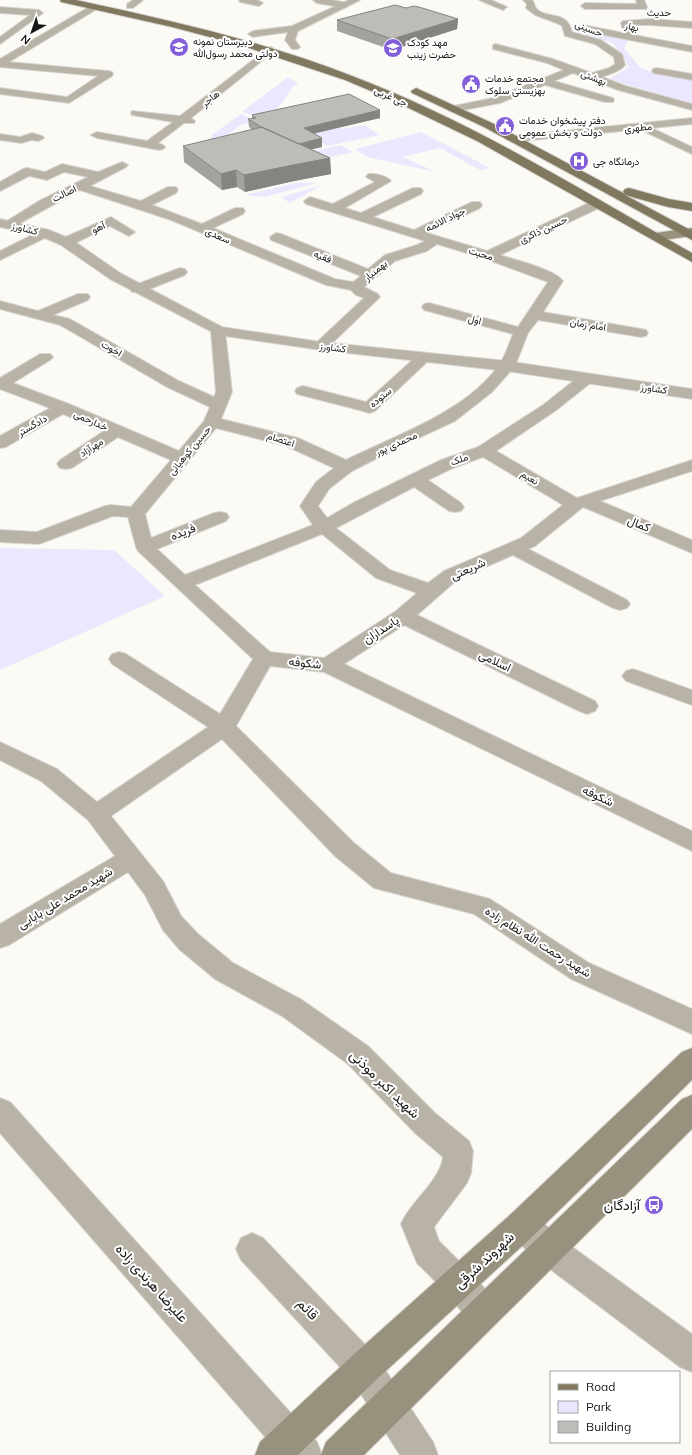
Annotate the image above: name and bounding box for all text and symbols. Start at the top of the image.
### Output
street label: حدیث [647,6,672,19]
north arrow [12,12,52,52]
street label: حسینی [573,17,605,40]
street label: بهار [623,18,640,34]
text: N [18,32,33,48]
place label: دبیرستان نمونه دولتی محمد رسول‌الله [193,35,278,60]
school or university icon: دبیرستان نمونه دولتی محمد رسول‌الله [168,36,190,58]
place label: مهد کودک حضرت زینب [407,36,456,61]
school or university icon: مهد کودک حضرت زینب [382,37,404,59]
street label: بهشتی [579,66,609,88]
place label: مجتمع خدمات بهزیستی سلوک [485,72,545,97]
public building icon: مجتمع خدمات بهزیستی سلوک [460,73,482,95]
street label: جی غربی [372,83,410,110]
street label: هاجر [198,87,222,110]
place label: دفتر پیشخوان خدمات دولت و بخش عمومی [519,114,606,139]
public building icon: دفتر پیشخوان خدمات دولت و بخش عمومی [494,115,516,137]
street label: مطهری [624,120,653,135]
hospital icon: درمانگاه جی [568,150,590,172]
place label: درمانگاه جی [593,155,640,168]
street label: اصالت [50,182,79,205]
street label: جواد الائمه [423,204,468,235]
street label: حسین ذاکری [517,213,570,246]
street label: آهو [89,218,108,236]
street label: کشاورز [9,219,40,238]
street label: سعدی [203,224,232,247]
street label: محبت [467,244,495,263]
street label: فقیه [312,247,334,266]
street label: بهمنیار [360,257,390,284]
street label: اول [467,311,483,327]
street label: امام زمان [569,315,607,334]
street label: اخوت [99,337,125,360]
street label: کشاورز [318,339,348,356]
street label: کشاورز [639,380,669,397]
street label: ستوده [366,384,394,410]
street label: خدارحمی [72,407,110,434]
street label: دادگستر [14,412,50,440]
street label: حسین کوهیانی [165,423,214,478]
street label: محمدی پور [372,428,420,460]
street label: اعتصام [265,429,296,450]
street label: مهرآزاد [77,435,106,460]
street label: ملک [449,450,470,469]
street label: نعیم [518,467,541,488]
street label: کمال [625,512,653,536]
street label: فریده [168,520,198,544]
street label: شریعتی [448,554,488,584]
street label: پاسداران [360,612,402,648]
street label: اسلامی [476,646,514,676]
street label: شکوفه [288,653,322,673]
street label: شکوفه [580,782,616,810]
street label: شهید محمد علی بابایی [15,863,115,933]
street label: شهید رحمت الله نظام زاده [482,903,594,981]
street label: شهید اکبر موذنی [346,1046,424,1122]
bus stop icon: آزادگان [643,1194,665,1216]
place label: آزادگان [604,1196,642,1214]
street label: شهروند شرقی [450,1228,518,1292]
street label: علیرضا هرندی زاده [112,1240,192,1326]
street label: قائم [293,1294,323,1324]
legend [550,1371,680,1443]
text: Road [586,1379,615,1394]
text: Park [586,1399,612,1414]
text: Building [586,1419,631,1434]

